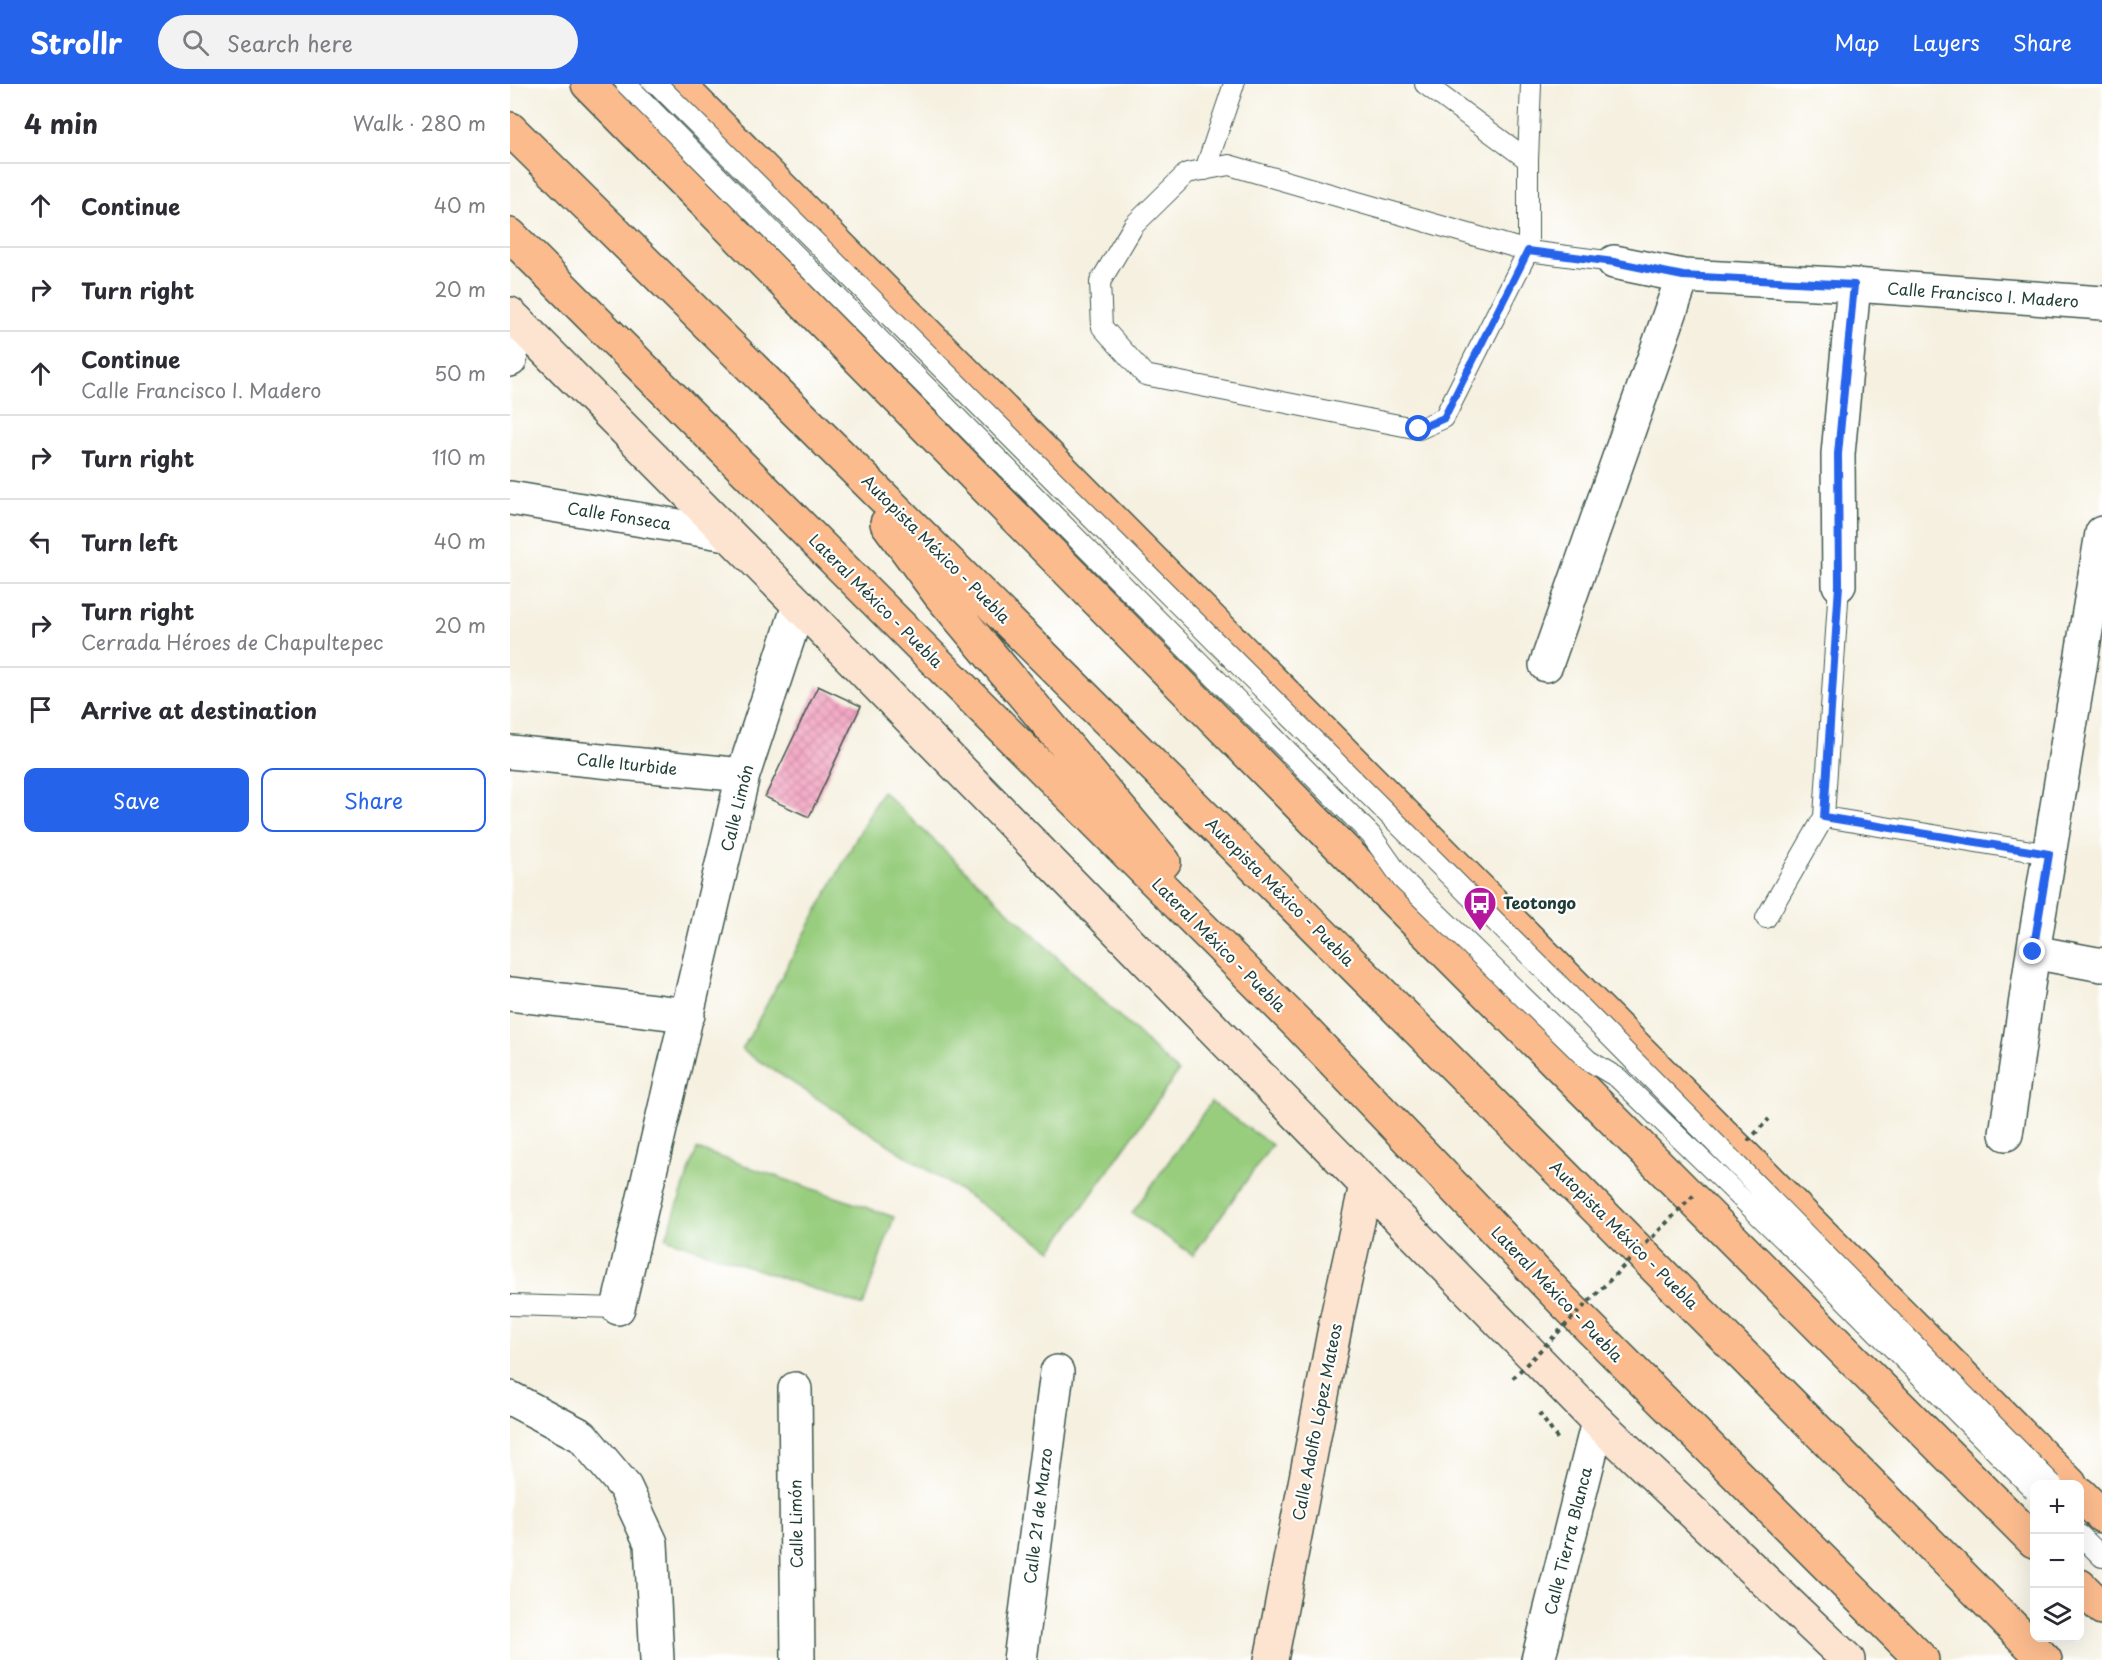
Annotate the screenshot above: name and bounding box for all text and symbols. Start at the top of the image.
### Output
search box [158,15,578,69]
text: Strollr [30,21,122,64]
icon: search [179,26,212,59]
text: Search here [227,26,353,59]
text: Map [1835,26,1879,58]
text: Layers [1912,26,1980,58]
text: Share [2013,26,2072,58]
text: 4 min [24,104,98,143]
text: Walk · 280 m [353,108,486,138]
icon: ahead [24,189,57,222]
text: Continue [81,189,180,222]
text: 40 m [434,190,486,220]
icon: right [24,273,57,306]
text: Turn right [81,273,194,306]
text: 20 m [434,274,486,304]
street label: Calle Francisco I. Madero [1886,275,2080,313]
text: Continue [81,342,180,375]
icon: ahead [24,357,57,390]
text: 50 m [434,358,486,388]
text: Calle Francisco I. Madero [81,375,321,405]
route start [1405,415,1431,441]
icon: right [24,441,57,474]
text: Turn right [81,441,194,474]
text: 110 m [432,442,486,472]
street label: Autopista México - Puebla [857,468,1017,628]
street label: Calle Fonseca [566,495,673,535]
icon: left [24,525,57,558]
text: Turn left [81,525,178,558]
text: 40 m [434,526,486,556]
street label: Lateral México - Puebla [804,528,949,673]
text: Turn right [81,594,194,627]
icon: right [24,609,57,642]
text: 20 m [434,610,486,640]
text: Cerrada Héroes de Chapultepec [81,627,384,657]
icon: arrive [24,693,57,726]
text: Arrive at destination [81,693,317,726]
street label: Calle Iturbide [576,746,679,780]
street label: Calle Limón [714,762,758,854]
button: Save [24,768,249,832]
button: Share [261,768,486,832]
street label: Autopista México - Puebla [1201,811,1361,971]
street label: Lateral México - Puebla [1147,872,1292,1017]
bus stop icon: Teotongo [1462,885,1498,932]
place label: Teotongo [1503,890,1577,914]
route end [2019,938,2045,964]
street label: Autopista México - Puebla [1545,1154,1705,1314]
street label: Lateral México - Puebla [1486,1220,1629,1367]
street label: Calle Adolfo López Mateos [1285,1321,1347,1523]
street label: Calle 21 de Marzo [1017,1447,1057,1585]
street label: Calle Tierra Blanca [1537,1464,1597,1617]
street label: Calle Limón [782,1479,808,1569]
map controls [2030,1480,2084,1642]
button: + [2030,1480,2084,1534]
button: − [2030,1534,2084,1588]
button: layers [2030,1588,2084,1642]

